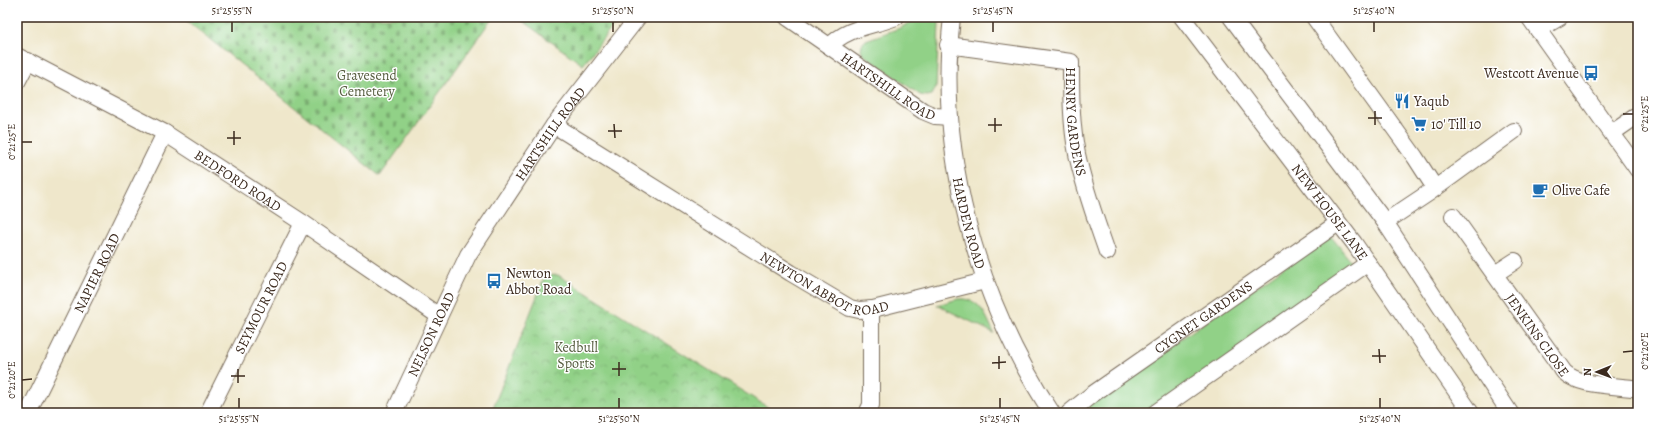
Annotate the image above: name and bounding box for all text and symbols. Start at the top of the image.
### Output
text: 51°25'55"N [212,4,252,17]
text: 51°25'50"N [592,4,634,17]
text: 51°25'45"N [973,4,1013,17]
text: 51°25'40"N [1353,4,1395,17]
street label: HARTSHILL ROAD [837,48,939,125]
place label: Westcott Avenue [1483,64,1579,83]
bus stop icon: Westcott Avenue [1582,64,1600,82]
park label: Gravesend Cemetery [337,66,397,101]
street label: HENRY GARDENS [1061,67,1091,178]
street label: HARTSHILL ROAD [511,83,590,184]
restaurant icon: Yaqub [1393,92,1411,110]
place label: Yaqub [1413,92,1449,111]
text: 0°21'25"E [1638,96,1651,132]
supermarket icon: 10' Till 10 [1410,115,1428,133]
place label: 10' Till 10 [1431,115,1481,134]
text: 0°21'25"E [5,124,18,160]
street label: BEDFORD ROAD [190,146,285,217]
street label: NEW HOUSE LANE [1287,160,1372,265]
street label: HARDEN ROAD [948,176,990,272]
cafe icon: Olive Cafe [1531,181,1549,199]
place label: Olive Cafe [1552,181,1610,200]
street label: NAPIER ROAD [69,230,125,316]
street label: NEWTON ABBOT ROAD [756,247,891,320]
street label: SEYMOUR ROAD [230,258,292,357]
place label: Newton Abbot Road [505,264,572,299]
bus stop icon: Newton Abbot Road [485,272,503,290]
street label: CYGNET GARDENS [1150,277,1256,358]
street label: NELSON ROAD [403,289,459,380]
street label: JENKINS CLOSE [1501,290,1573,381]
text: 0°21'20"E [1638,332,1651,370]
park label: Kedbull Sports [554,338,598,373]
north arrow [1577,352,1617,392]
text: 0°21'20"E [5,361,18,399]
text: N [1580,368,1595,376]
text: 51°25'55"N [219,412,259,425]
text: 51°25'50"N [598,412,640,425]
text: 51°25'45"N [980,412,1020,425]
text: 51°25'40"N [1359,412,1401,425]

